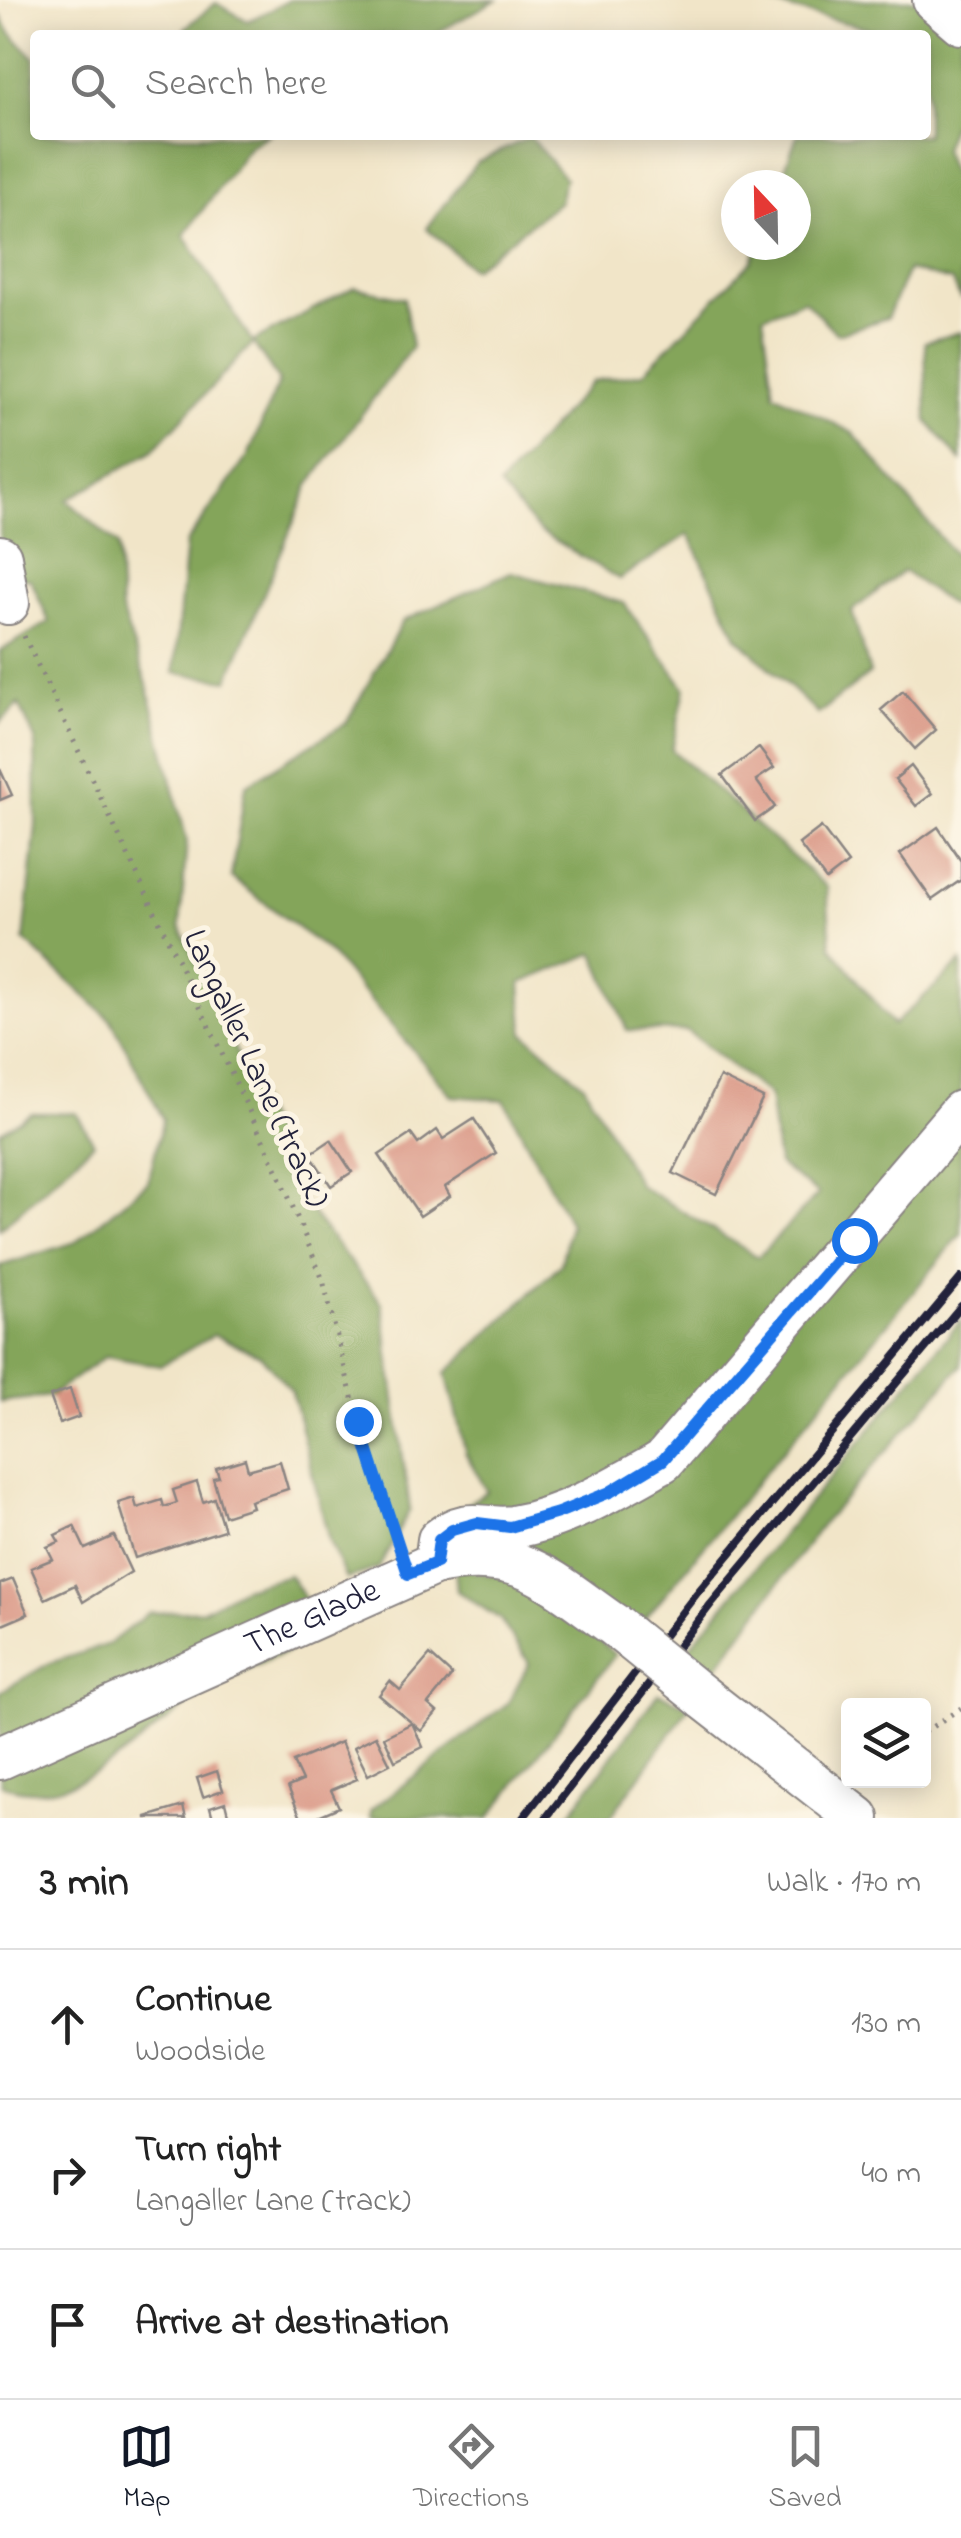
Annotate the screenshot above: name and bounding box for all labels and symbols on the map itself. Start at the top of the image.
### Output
north arrow [721,170,811,260]
street label: Langaller Lane (track) [168,922,342,1216]
route start [832,1218,878,1264]
route end [336,1399,382,1445]
street label: The Glade [236,1566,388,1671]

